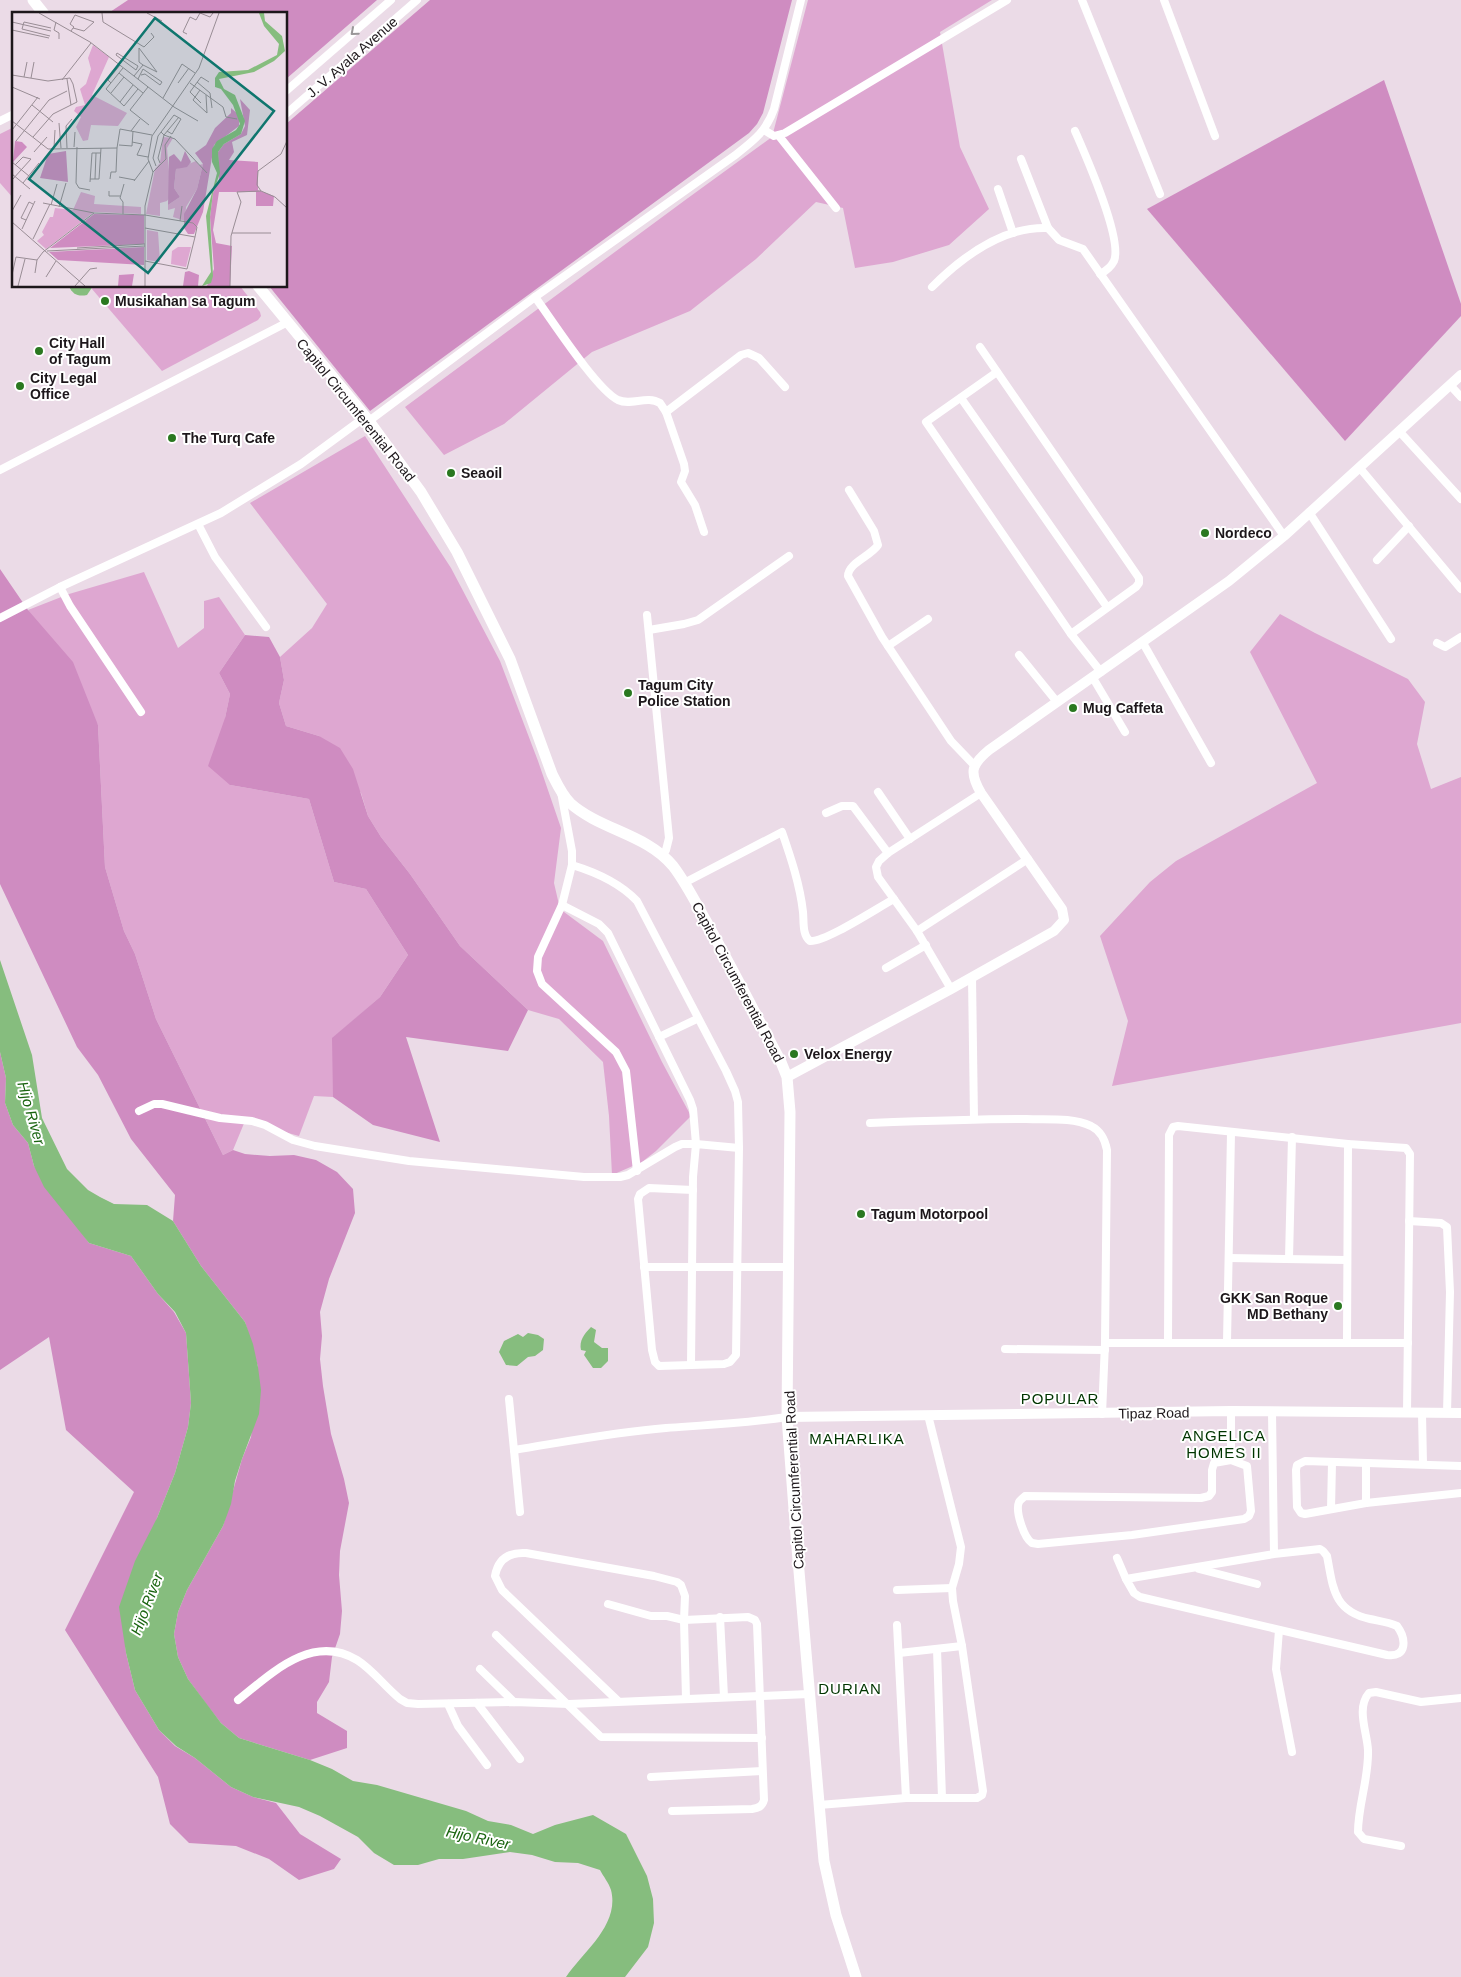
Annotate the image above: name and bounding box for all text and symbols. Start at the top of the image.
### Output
inset map [12,12,288,288]
street label: J. V. Ayala Avenue [303,13,401,101]
one-way arrow [351,26,360,35]
place label: Musikahan sa Tagum [115,293,256,309]
marker: Musikahan sa Tagum [99,295,111,307]
place label: City Hall of Tagum [49,335,111,367]
street label: Capitol Circumferential Road [293,335,419,485]
marker: City Hall of Tagum [33,345,45,357]
place label: City Legal Office [30,370,97,402]
marker: City Legal Office [14,380,26,392]
place label: The Turq Cafe [182,430,275,446]
marker: The Turq Cafe [166,432,178,444]
place label: Seaoil [461,465,502,481]
marker: Seaoil [445,467,457,479]
place label: Nordeco [1215,525,1272,541]
marker: Nordeco [1199,527,1211,539]
place label: Tagum City Police Station [638,677,731,709]
marker: Tagum City Police Station [622,687,634,699]
place label: Mug Caffeta [1083,700,1163,716]
marker: Mug Caffeta [1067,702,1079,714]
street label: Capitol Circumferential Road [689,899,787,1065]
place label: Velox Energy [804,1046,892,1062]
marker: Velox Energy [788,1048,800,1060]
water label: Hijo River [14,1079,49,1147]
place label: Tagum Motorpool [871,1206,988,1222]
marker: Tagum Motorpool [855,1208,867,1220]
place label: GKK San Roque MD Bethany [1220,1290,1328,1322]
marker: GKK San Roque MD Bethany [1332,1300,1344,1312]
street label: Capitol Circumferential Road [781,1390,807,1570]
district label: POPULAR [1021,1390,1099,1407]
street label: Tipaz Road [1118,1404,1190,1422]
district label: ANGELICA HOMES II [1182,1427,1266,1461]
district label: MAHARLIKA [809,1430,905,1447]
water label: Hijo River [127,1569,166,1637]
district label: DURIAN [818,1680,882,1697]
water label: Hijo River [445,1822,513,1853]

